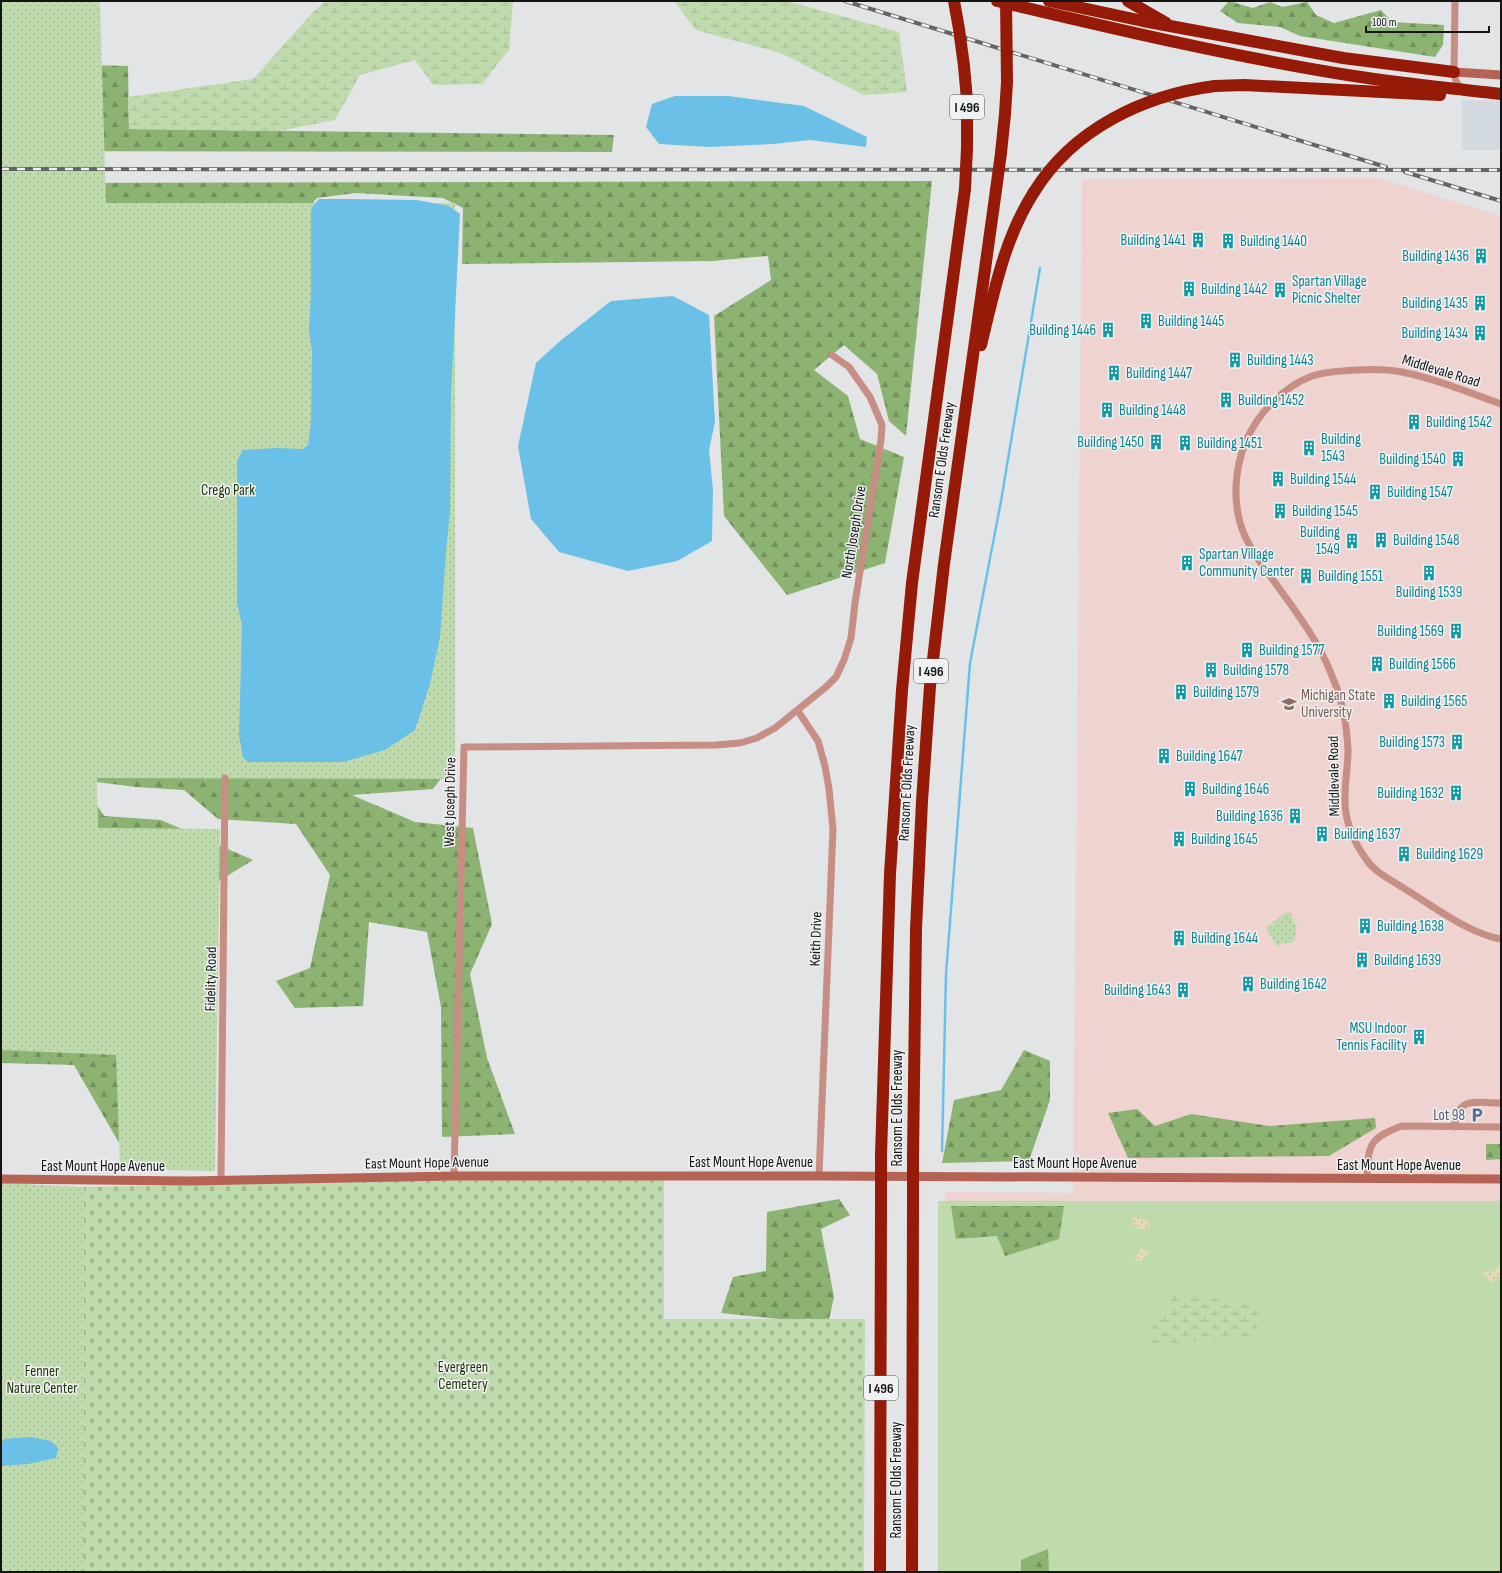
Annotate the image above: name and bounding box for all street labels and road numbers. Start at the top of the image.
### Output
road number: I 496 [950,95,984,119]
street label: Middlevale Road [1400,350,1482,392]
street label: Ransom E Olds Freeway [924,401,960,519]
street label: North Joseph Drive [837,484,871,580]
road number: I 496 [914,659,948,683]
street label: Ransom E Olds Freeway [894,724,920,842]
street label: Middlevale Road [1324,736,1344,816]
street label: West Joseph Drive [440,757,460,847]
street label: Keith Drive [806,911,826,967]
street label: Fidelity Road [201,947,221,1011]
street label: Ransom E Olds Freeway [888,1049,907,1166]
street label: East Mount Hope Avenue [365,1152,489,1174]
street label: East Mount Hope Avenue [689,1153,813,1172]
street label: East Mount Hope Avenue [1013,1154,1137,1173]
street label: East Mount Hope Avenue [1337,1156,1461,1175]
street label: East Mount Hope Avenue [41,1157,165,1176]
road number: I 496 [864,1376,898,1400]
street label: Ransom E Olds Freeway [887,1421,906,1538]

